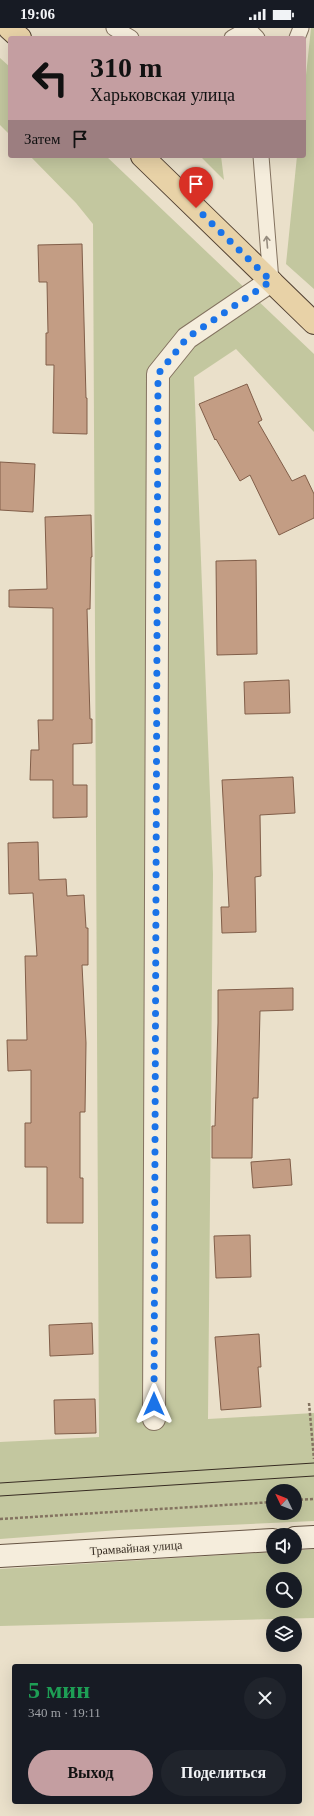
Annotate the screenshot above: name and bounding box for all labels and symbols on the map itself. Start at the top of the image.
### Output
pin [179,167,213,208]
one-way arrow [264,236,271,249]
position arrow [133,1383,175,1425]
north arrow [266,1484,302,1520]
street label: Трамвайная улица [89,1538,184,1558]

